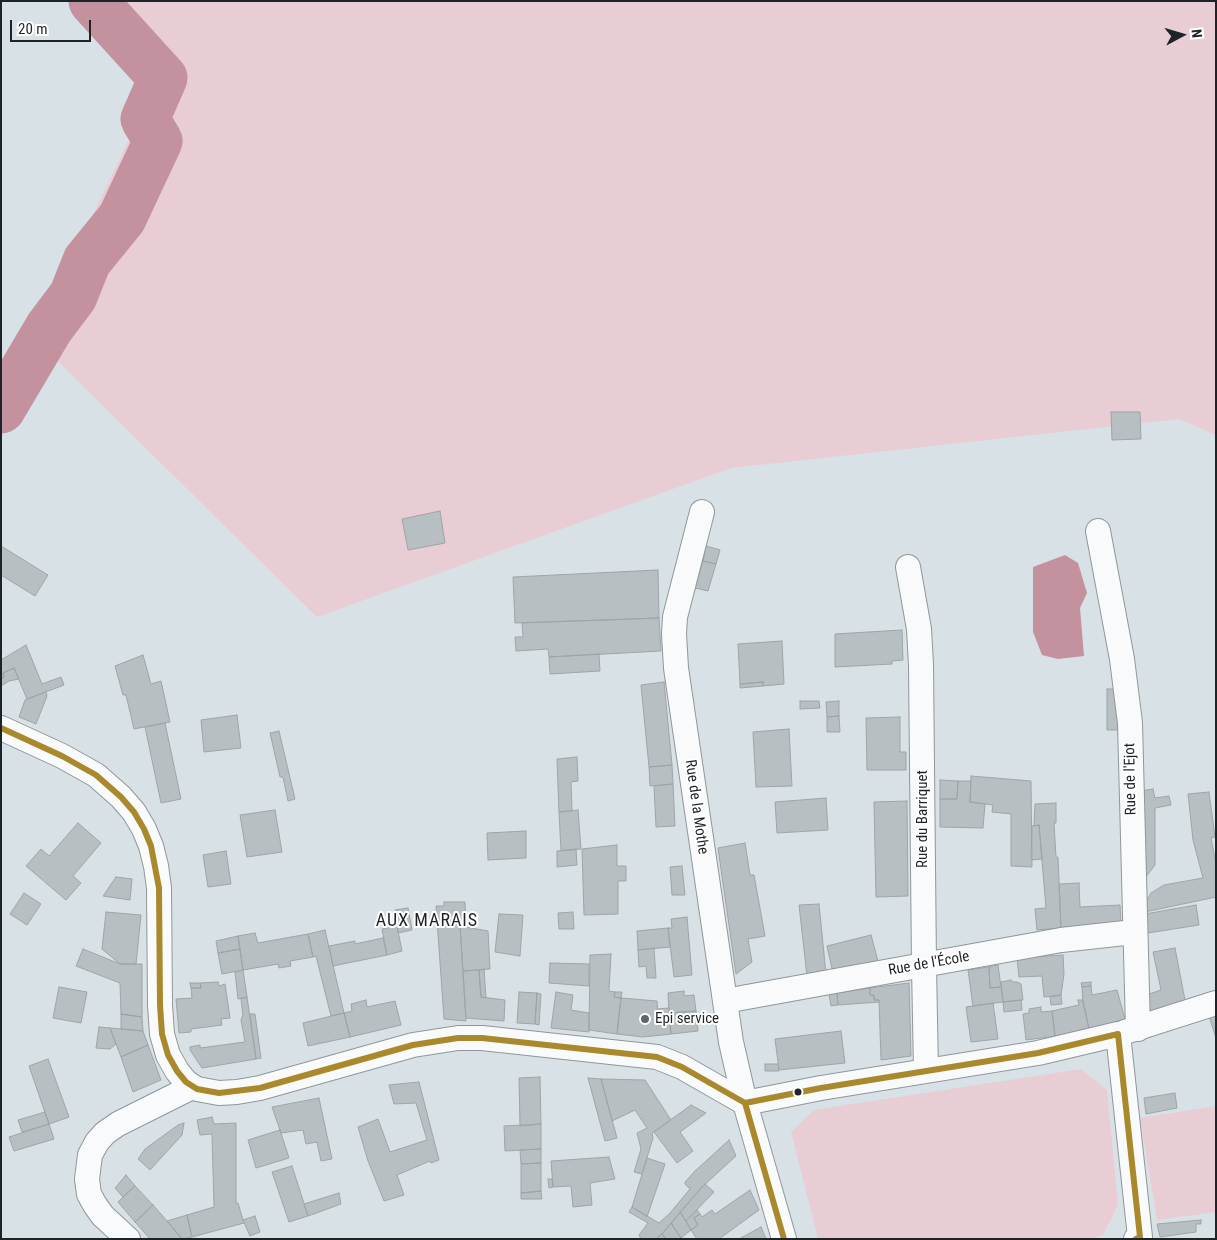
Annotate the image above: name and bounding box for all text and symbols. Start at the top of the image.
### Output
scale bar [12,10,94,42]
north arrow [1157,10,1207,60]
text: 20 m [18,20,48,38]
text: N [1189,28,1205,39]
street label: Rue de l'Ejot [1121,743,1141,815]
street label: Rue de la Mothe [680,759,712,855]
street label: Rue du Barriquet [914,770,932,868]
district label: AUX MARAIS [375,910,479,932]
street label: Rue de l'École [887,948,971,980]
place label: Epi service [655,1010,719,1028]
marker: Epi service [639,1013,651,1025]
unlabelled marker [793,1087,803,1097]

